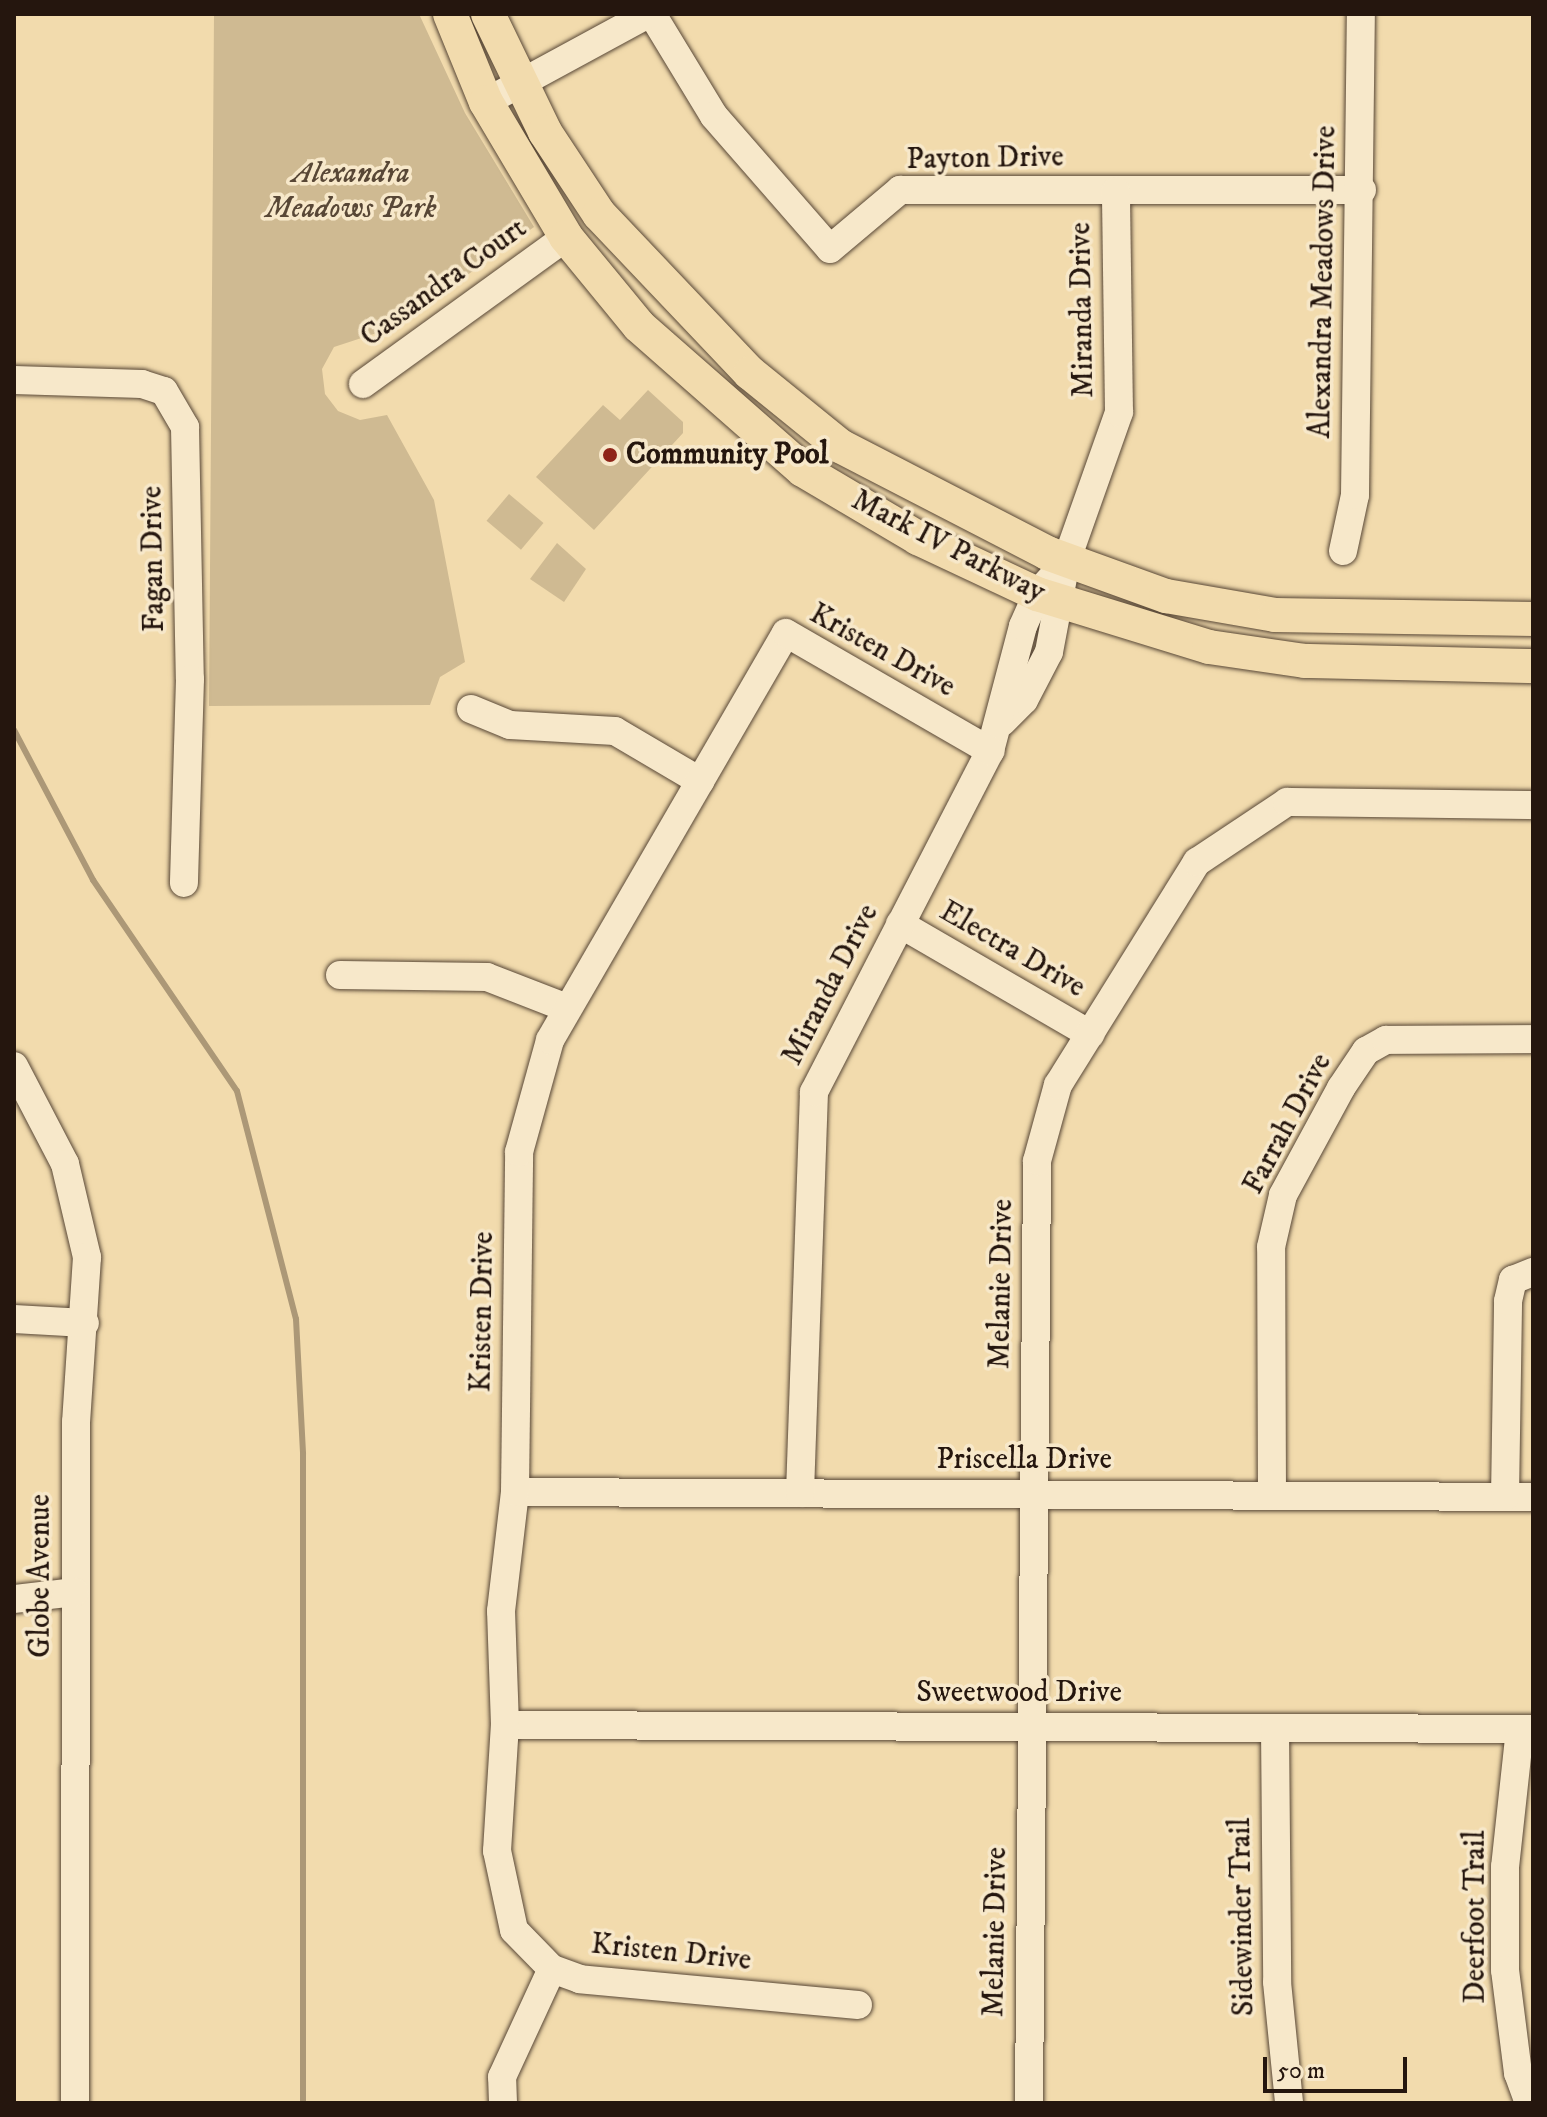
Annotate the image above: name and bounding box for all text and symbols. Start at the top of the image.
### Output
street label: Alexandra Meadows Drive [1303,125,1345,439]
street label: Payton Drive [906,140,1064,178]
park label: Alexandra Meadows Park [265,156,437,226]
street label: Cassandra Court [354,211,534,355]
street label: Miranda Drive [1063,222,1103,398]
place label: Community Pool [626,437,828,473]
marker: Community Pool [601,446,619,464]
street label: Mark IV Parkway [845,483,1051,611]
street label: Fagan Drive [135,485,173,633]
street label: Kristen Drive [803,596,961,706]
street label: Electra Drive [933,894,1091,1006]
street label: Miranda Drive [775,899,887,1071]
street label: Farrah Drive [1236,1047,1340,1201]
street label: Melanie Drive [983,1199,1021,1369]
street label: Kristen Drive [464,1231,502,1393]
street label: Priscella Drive [936,1442,1112,1478]
street label: Globe Avenue [23,1494,59,1658]
street label: Sweetwood Drive [916,1675,1122,1711]
street label: Sidewinder Trail [1223,1817,1263,2017]
street label: Deerfoot Trail [1458,1830,1494,2004]
street label: Melanie Drive [977,1847,1015,2017]
street label: Kristen Drive [589,1927,753,1979]
scale bar [1267,2041,1411,2091]
text: 50 m [1277,2056,1325,2086]

